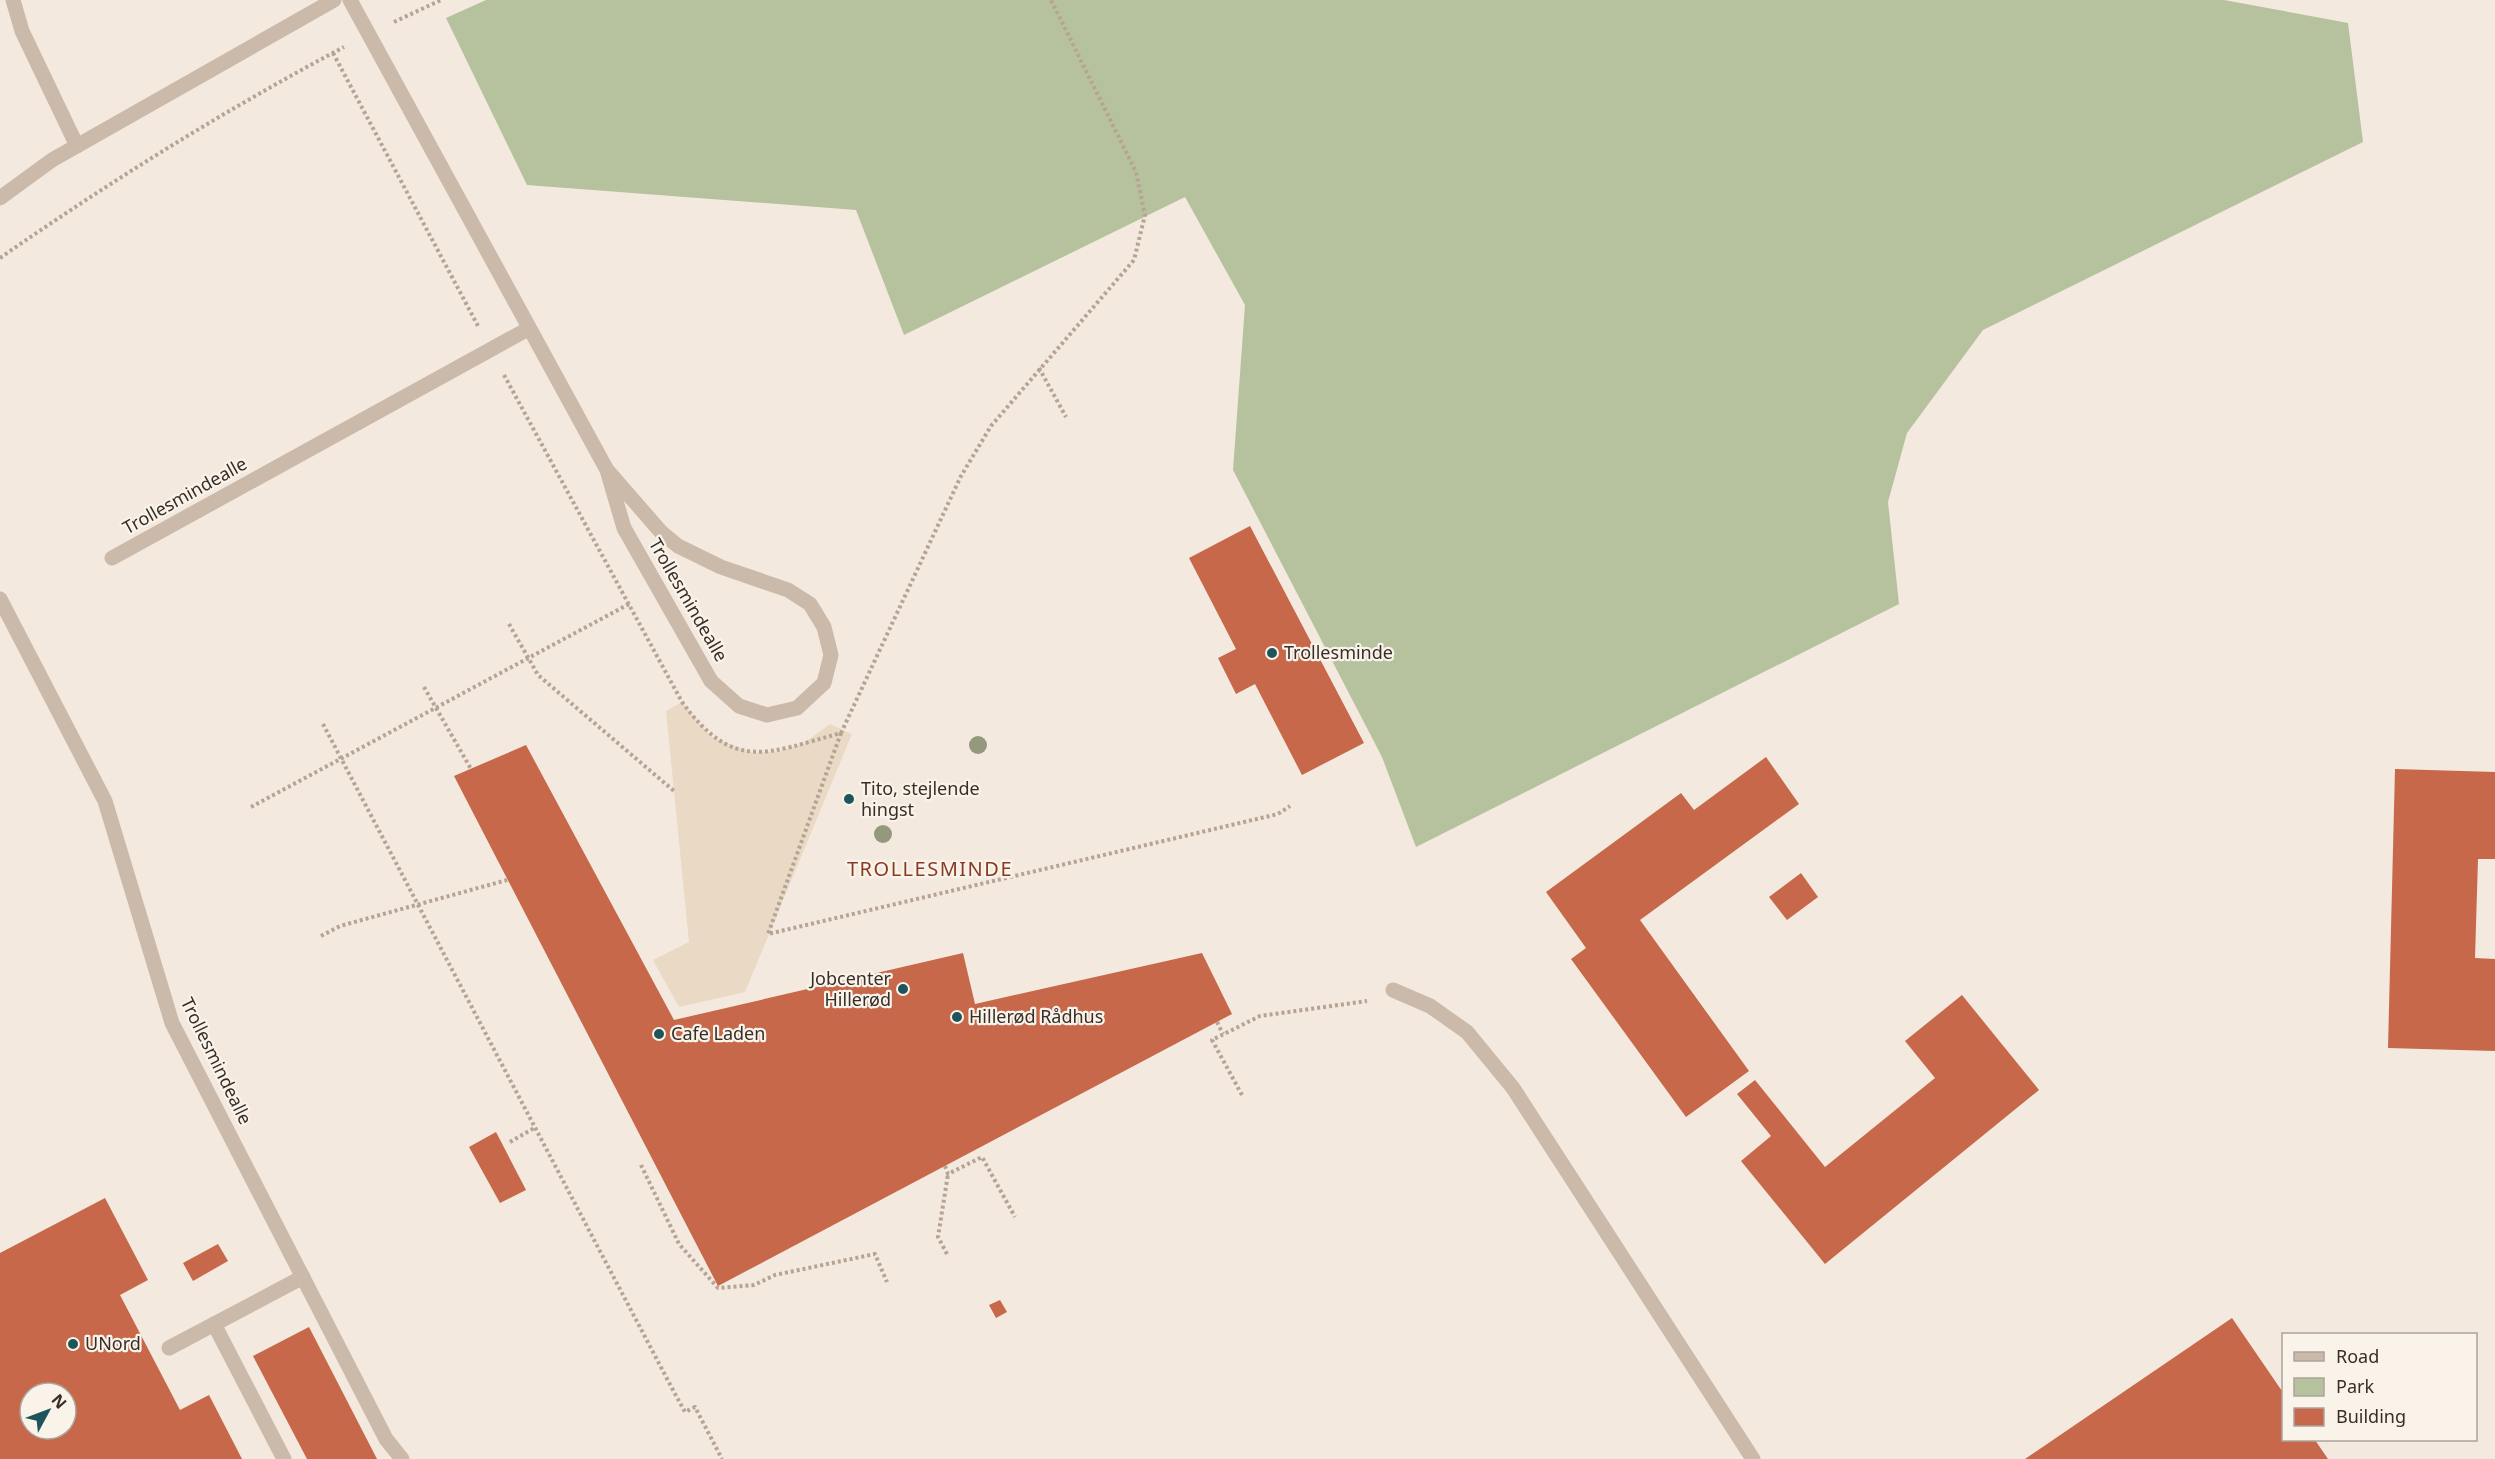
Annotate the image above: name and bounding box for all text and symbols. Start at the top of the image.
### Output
street label: Trollesmindealle [118,451,251,539]
street label: Trollesmindealle [644,534,734,665]
place label: Trollesminde [1284,640,1393,664]
marker: Trollesminde [1265,646,1279,660]
place label: Tito, stejlende hingst [861,776,980,821]
marker: Tito, stejlende hingst [842,792,856,806]
district label: TROLLESMINDE [847,855,1013,882]
place label: Jobcenter Hillerød [808,966,892,1011]
marker: Jobcenter Hillerød [896,982,910,996]
street label: Trollesmindealle [176,993,258,1128]
place label: Hillerød Rådhus [969,1004,1103,1028]
marker: Hillerød Rådhus [950,1010,964,1024]
place label: Cafe Laden [671,1021,765,1045]
marker: Cafe Laden [652,1027,666,1041]
place label: UNord [85,1331,141,1355]
legend [2282,1333,2477,1441]
marker: UNord [66,1337,80,1351]
text: Road [2336,1344,2379,1368]
text: Park [2336,1374,2374,1398]
north arrow [18,1381,78,1441]
text: N [47,1389,72,1413]
text: Building [2336,1404,2406,1428]

